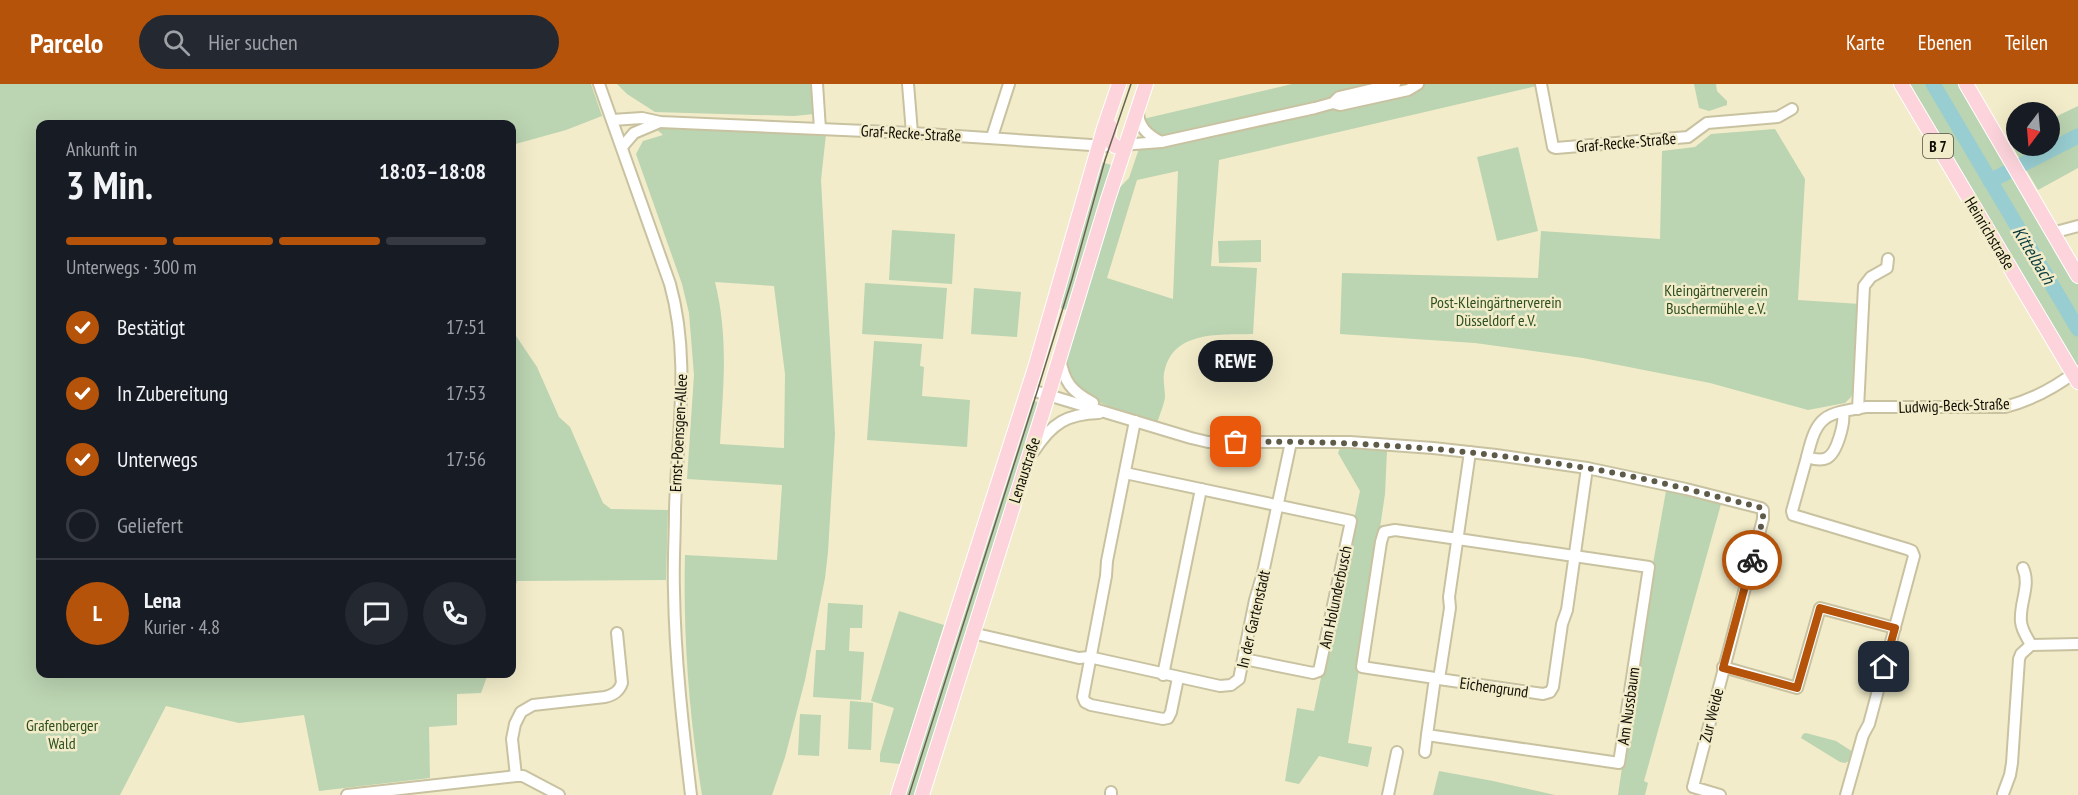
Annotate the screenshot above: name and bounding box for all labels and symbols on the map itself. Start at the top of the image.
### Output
north arrow [2006,102,2060,156]
street label: Graf-Recke-Straße [860,120,962,146]
street label: Graf-Recke-Straße [1575,128,1677,156]
road number: B 7 [1923,134,1953,158]
street label: Heinrichstraße [1960,193,2020,273]
water label: Kittelbach [2008,222,2061,289]
park label: Kleingärtnerverein Buschermühle e.V. [1664,280,1768,318]
park label: Post-Kleingärtnerverein Düsseldorf e.V. [1430,292,1562,330]
callout: REWE [1198,340,1274,382]
street label: Ernst-Poensgen-Allee [665,373,691,493]
street label: Ludwig-Beck-Straße [1898,393,2010,417]
pin [1210,416,1261,467]
street label: Lenaustraße [1004,435,1044,505]
courier [1722,530,1782,590]
street label: Am Holunderbusch [1314,544,1356,650]
street label: In der Gartenstadt [1232,567,1274,670]
pin [1858,641,1909,692]
street label: Am Nussbaum [1613,666,1643,746]
street label: Eichengrund [1458,672,1530,702]
street label: Zur Weide [1695,686,1727,744]
park label: Grafenberger Wald [26,715,99,753]

